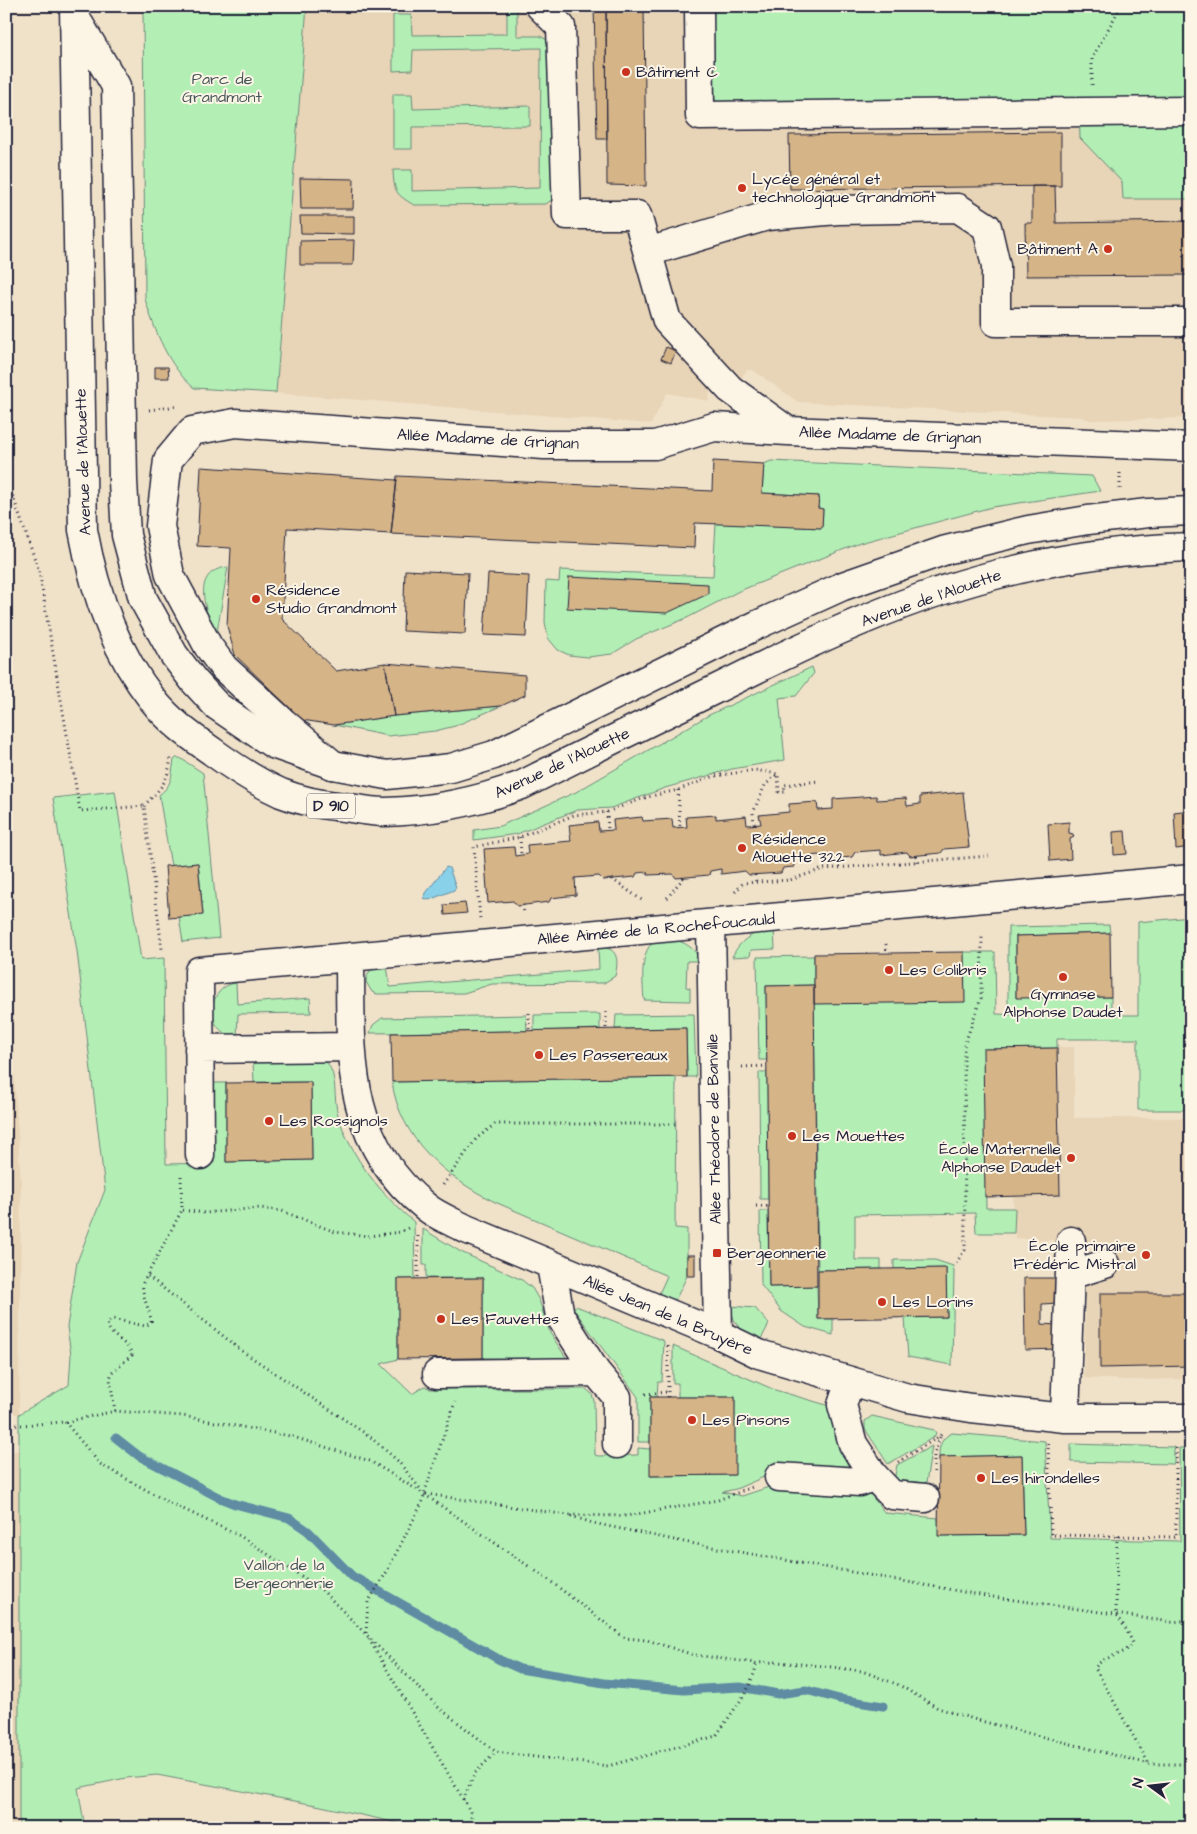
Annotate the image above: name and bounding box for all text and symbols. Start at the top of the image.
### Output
place label: Bâtiment C [636,61,718,83]
marker: Bâtiment C [620,66,632,78]
park label: Parc de Grandmont [182,68,263,108]
place label: Lycée général et technologique Grandmont [752,168,936,209]
marker: Lycée général et technologique Grandmont [736,182,748,194]
place label: Bâtiment A [1017,238,1098,260]
marker: Bâtiment A [1102,243,1114,255]
street label: Avenue de l'Alouette [69,388,97,536]
street label: Allée Madame de Grignan [799,421,981,450]
street label: Allée Madame de Grignan [396,423,580,456]
street label: Avenue de l'Alouette [858,564,1004,632]
place label: Résidence Studio Grandmont [266,579,398,619]
marker: Résidence Studio Grandmont [250,593,262,605]
street label: Avenue de l'Alouette [491,722,634,804]
road number: D 910 [307,794,355,818]
place label: Résidence Alouette 322 [752,828,845,868]
marker: Résidence Alouette 322 [736,842,748,854]
street label: Allée Aimée de la Rochefoucauld [536,908,776,950]
place label: Les Colibris [899,959,987,981]
marker: Les Colibris [883,964,895,976]
marker: Gymnase Alphonse Daudet [1057,971,1069,983]
place label: Gymnase Alphonse Daudet [1003,983,1123,1023]
street label: Allée Théodore de Banville [701,1033,727,1225]
place label: Les Passereaux [549,1044,668,1066]
marker: Les Passereaux [533,1049,545,1061]
place label: Les Rossignols [279,1110,388,1133]
marker: Les Rossignols [263,1115,275,1127]
place label: Les Mouettes [802,1125,905,1147]
marker: Les Mouettes [786,1130,798,1142]
place label: École Maternelle Alphonse Daudet [939,1138,1062,1178]
marker: École Maternelle Alphonse Daudet [1065,1152,1077,1164]
place label: École primaire Frédéric Mistral [1013,1235,1136,1275]
place label: Bergeonnerie [727,1242,827,1265]
marker: Bergeonnerie [711,1247,723,1259]
marker: École primaire Frédéric Mistral [1140,1249,1152,1261]
street label: Allée Jean de la Bruyère [579,1269,756,1362]
place label: Les Lorins [892,1291,974,1313]
marker: Les Lorins [876,1296,888,1308]
place label: Les Fauvettes [451,1308,559,1330]
marker: Les Fauvettes [435,1313,447,1325]
place label: Les Pinsons [702,1409,790,1431]
marker: Les Pinsons [686,1414,698,1426]
place label: Les hirondelles [991,1467,1100,1489]
marker: Les hirondelles [975,1472,987,1484]
park label: Vallon de la Bergeonnerie [234,1554,334,1595]
north arrow [1124,1762,1174,1812]
text: N [1128,1776,1149,1790]

